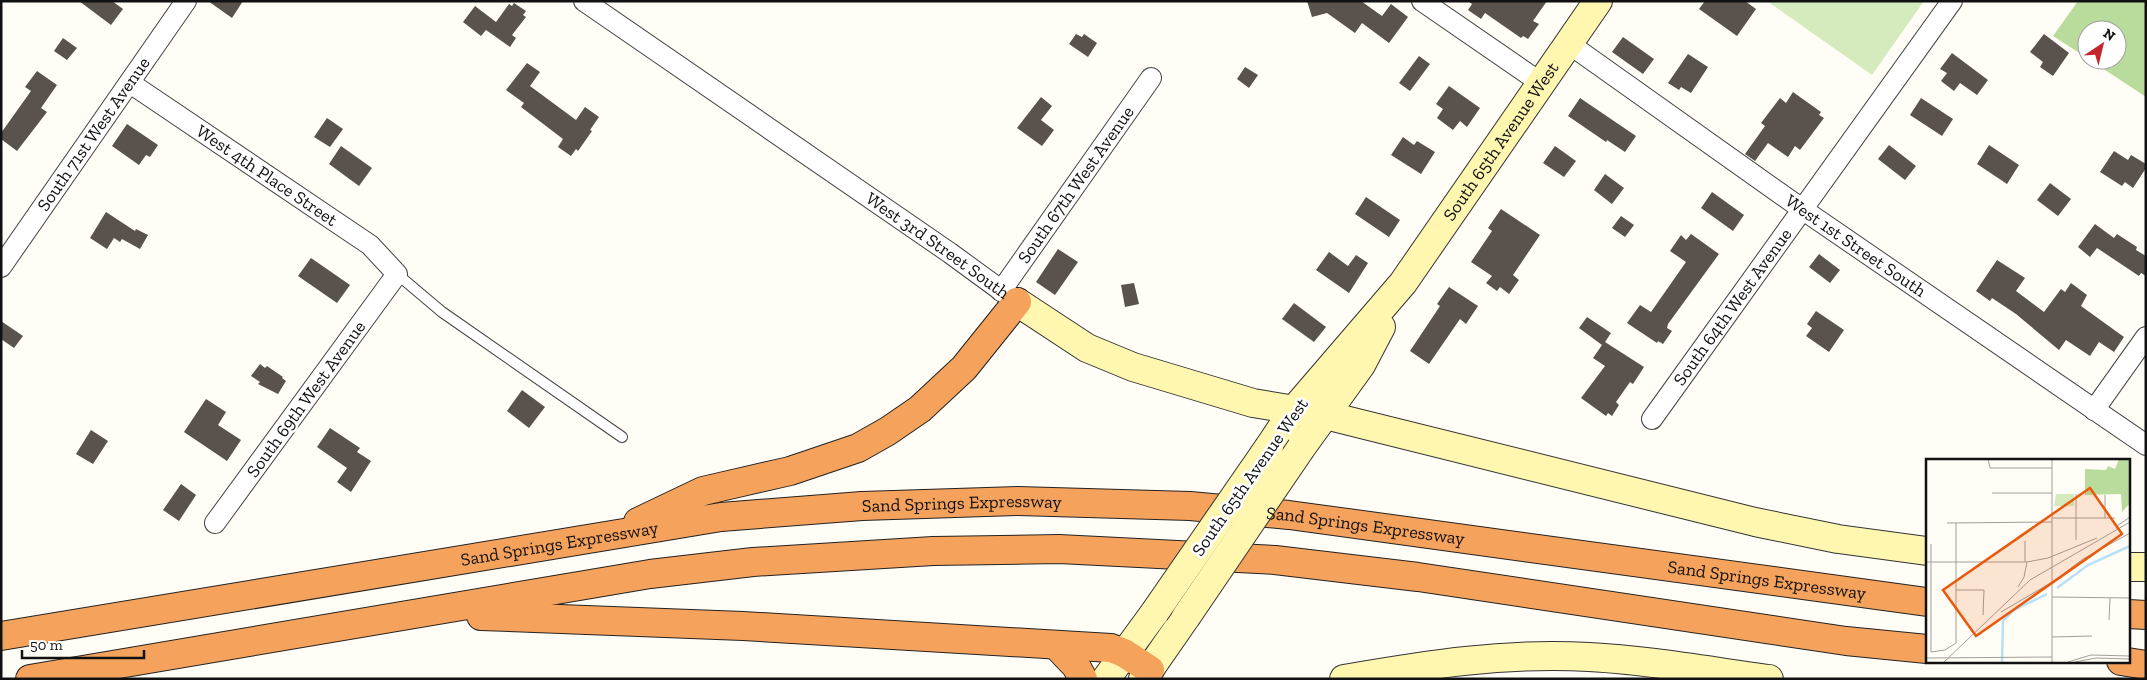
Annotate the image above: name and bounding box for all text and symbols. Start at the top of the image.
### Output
north arrow [2077,20,2127,70]
text: N [2100,25,2119,45]
street label: South 71st West Avenue [32,53,155,215]
street label: South 65th Avenue West [1438,58,1564,225]
street label: South 67th West Avenue [1013,102,1139,268]
street label: West 4th Place Street [192,120,342,231]
street label: West 3rd Street South [862,187,1014,304]
street label: West 1st Street South [1781,190,1930,302]
street label: South 64th West Avenue [1669,224,1796,390]
street label: South 69th West Avenue [242,316,370,482]
street label: South 65th Avenue West [1187,393,1313,560]
inset map [1926,459,2130,662]
street label: Sand Springs Expressway [862,490,1063,517]
street label: Sand Springs Expressway [1265,502,1467,550]
street label: Sand Springs Expressway [459,516,661,571]
street label: Sand Springs Expressway [1666,556,1868,605]
scale bar [22,628,145,660]
text: 50 m [30,636,63,654]

